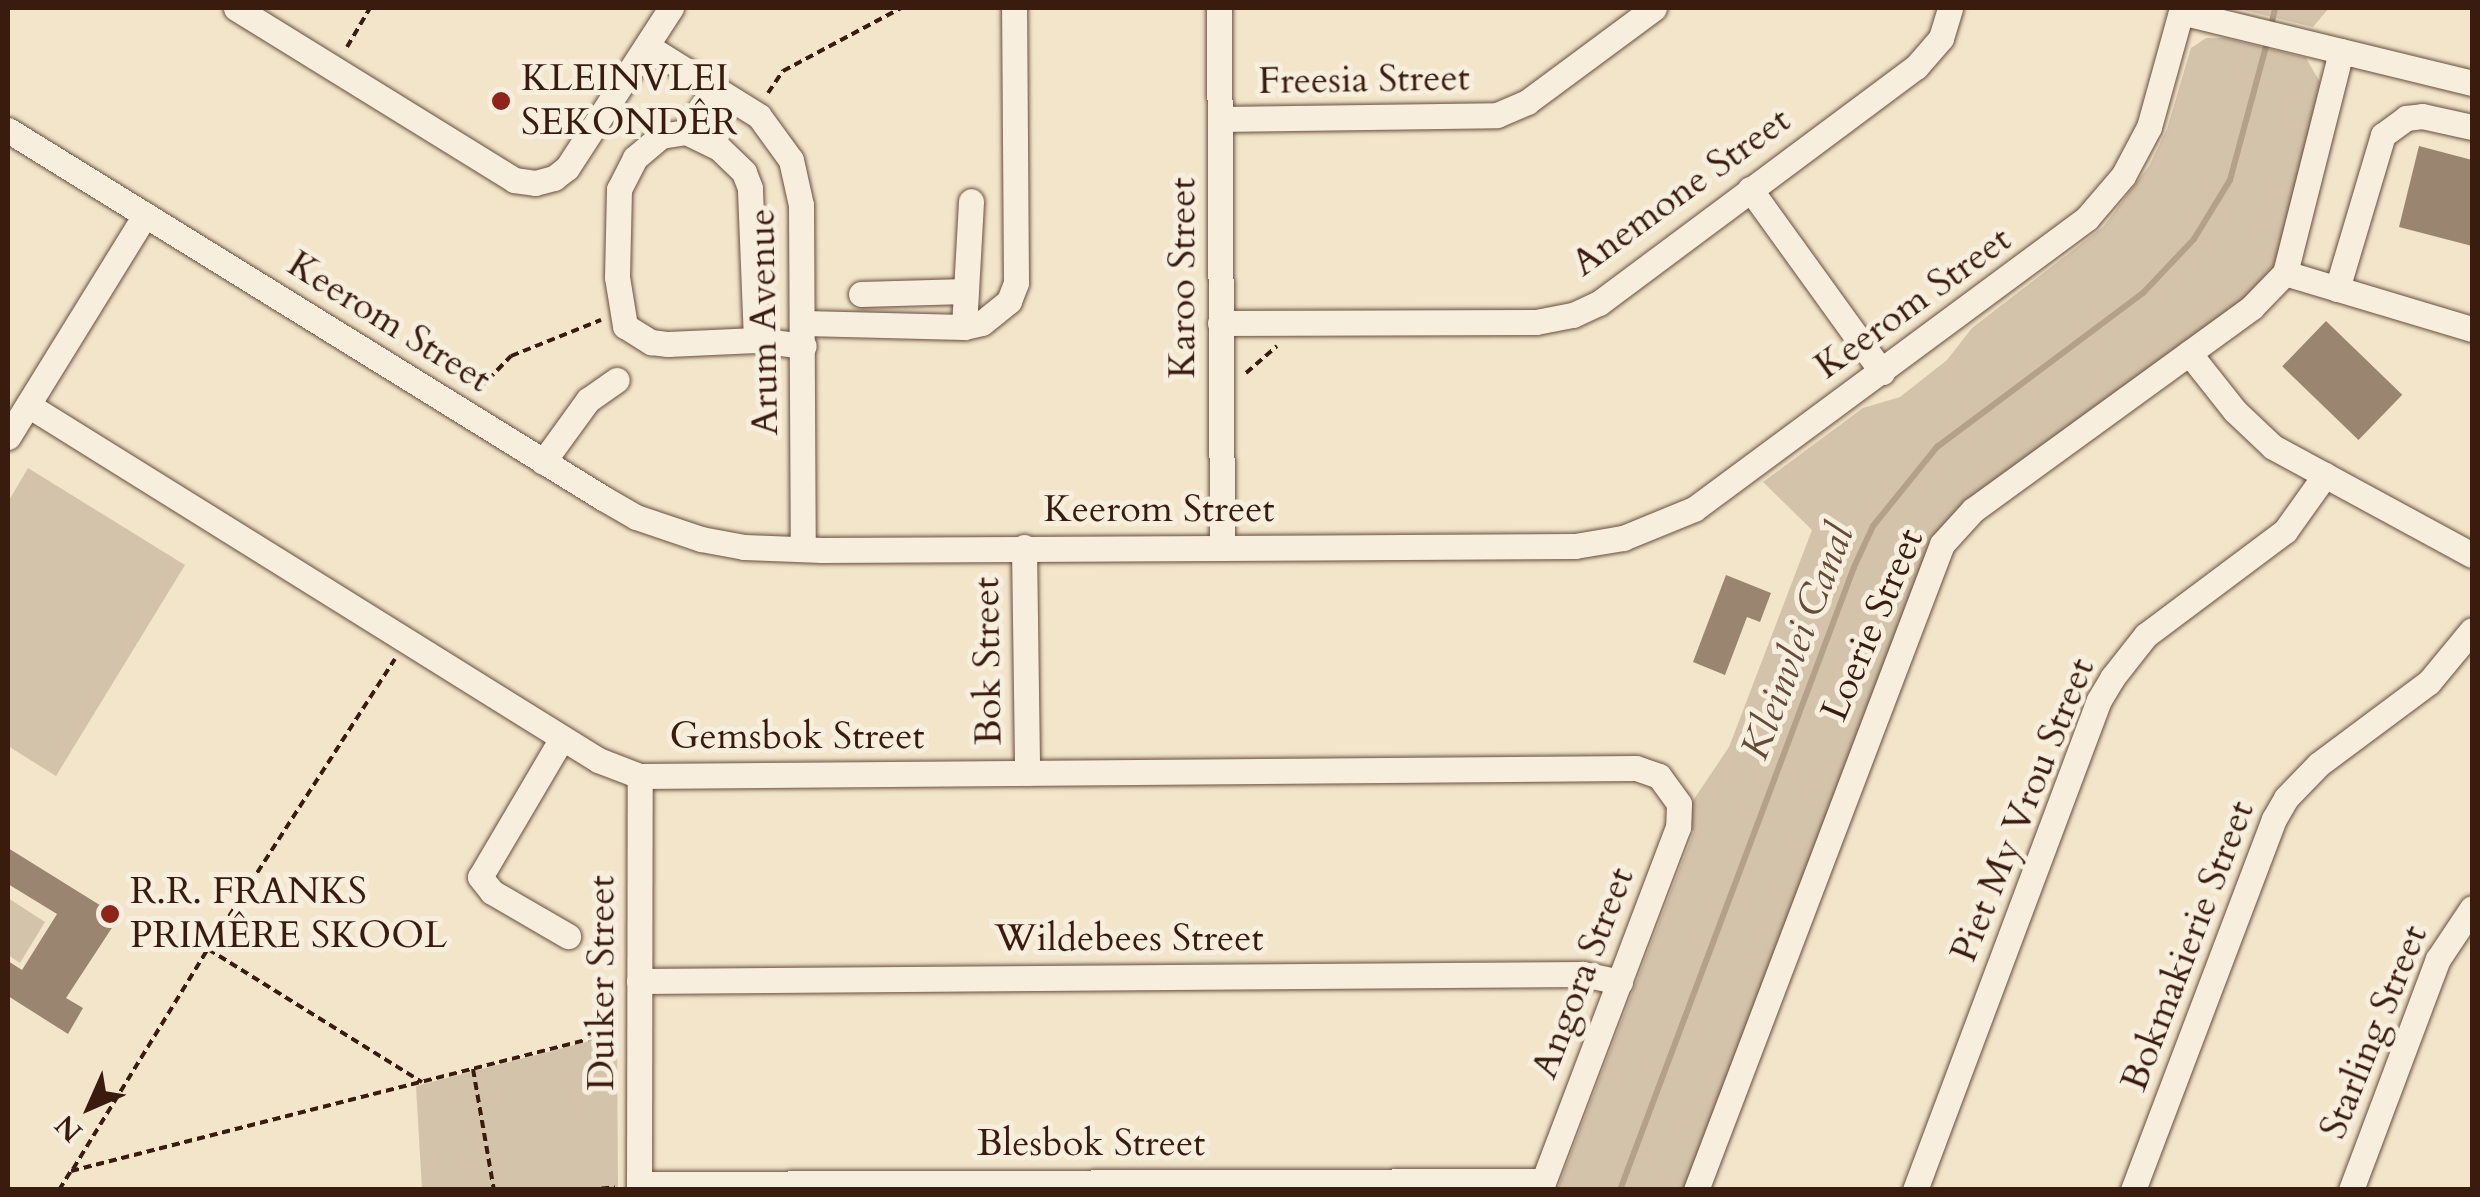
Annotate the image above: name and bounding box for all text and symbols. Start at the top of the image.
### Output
street label: Freesia Street [1258,55,1470,105]
place label: KLEINVLEI SEKONDÊR [521,56,738,146]
marker: KLEINVLEI SEKONDÊR [490,90,512,112]
street label: Anemone Street [1563,97,1799,287]
street label: Karoo Street [1160,177,1206,379]
street label: Arum Avenue [739,208,789,436]
street label: Keerom Street [1806,217,2020,389]
street label: Keerom Street [279,241,499,403]
street label: Keerom Street [1044,487,1274,533]
water label: Kleinvlei Canal [1731,518,1865,766]
street label: Loerie Street [1812,522,1934,728]
street label: Bok Street [964,576,1012,746]
street label: Piet My Vrou Street [1941,651,2105,969]
street label: Gemsbok Street [669,714,925,760]
street label: Bokmakierie Street [2112,795,2264,1097]
street label: Angora Street [1522,861,1644,1085]
place label: R.R. FRANKS PRIMÊRE SKOOL [130,869,447,958]
street label: Duiker Street [579,875,625,1091]
marker: R.R. FRANKS PRIMÊRE SKOOL [99,903,121,925]
street label: Wildebees Street [994,916,1264,962]
street label: Starling Street [2310,919,2438,1145]
north arrow [40,1057,140,1157]
text: N [47,1106,91,1150]
street label: Blesbok Street [977,1121,1205,1167]

